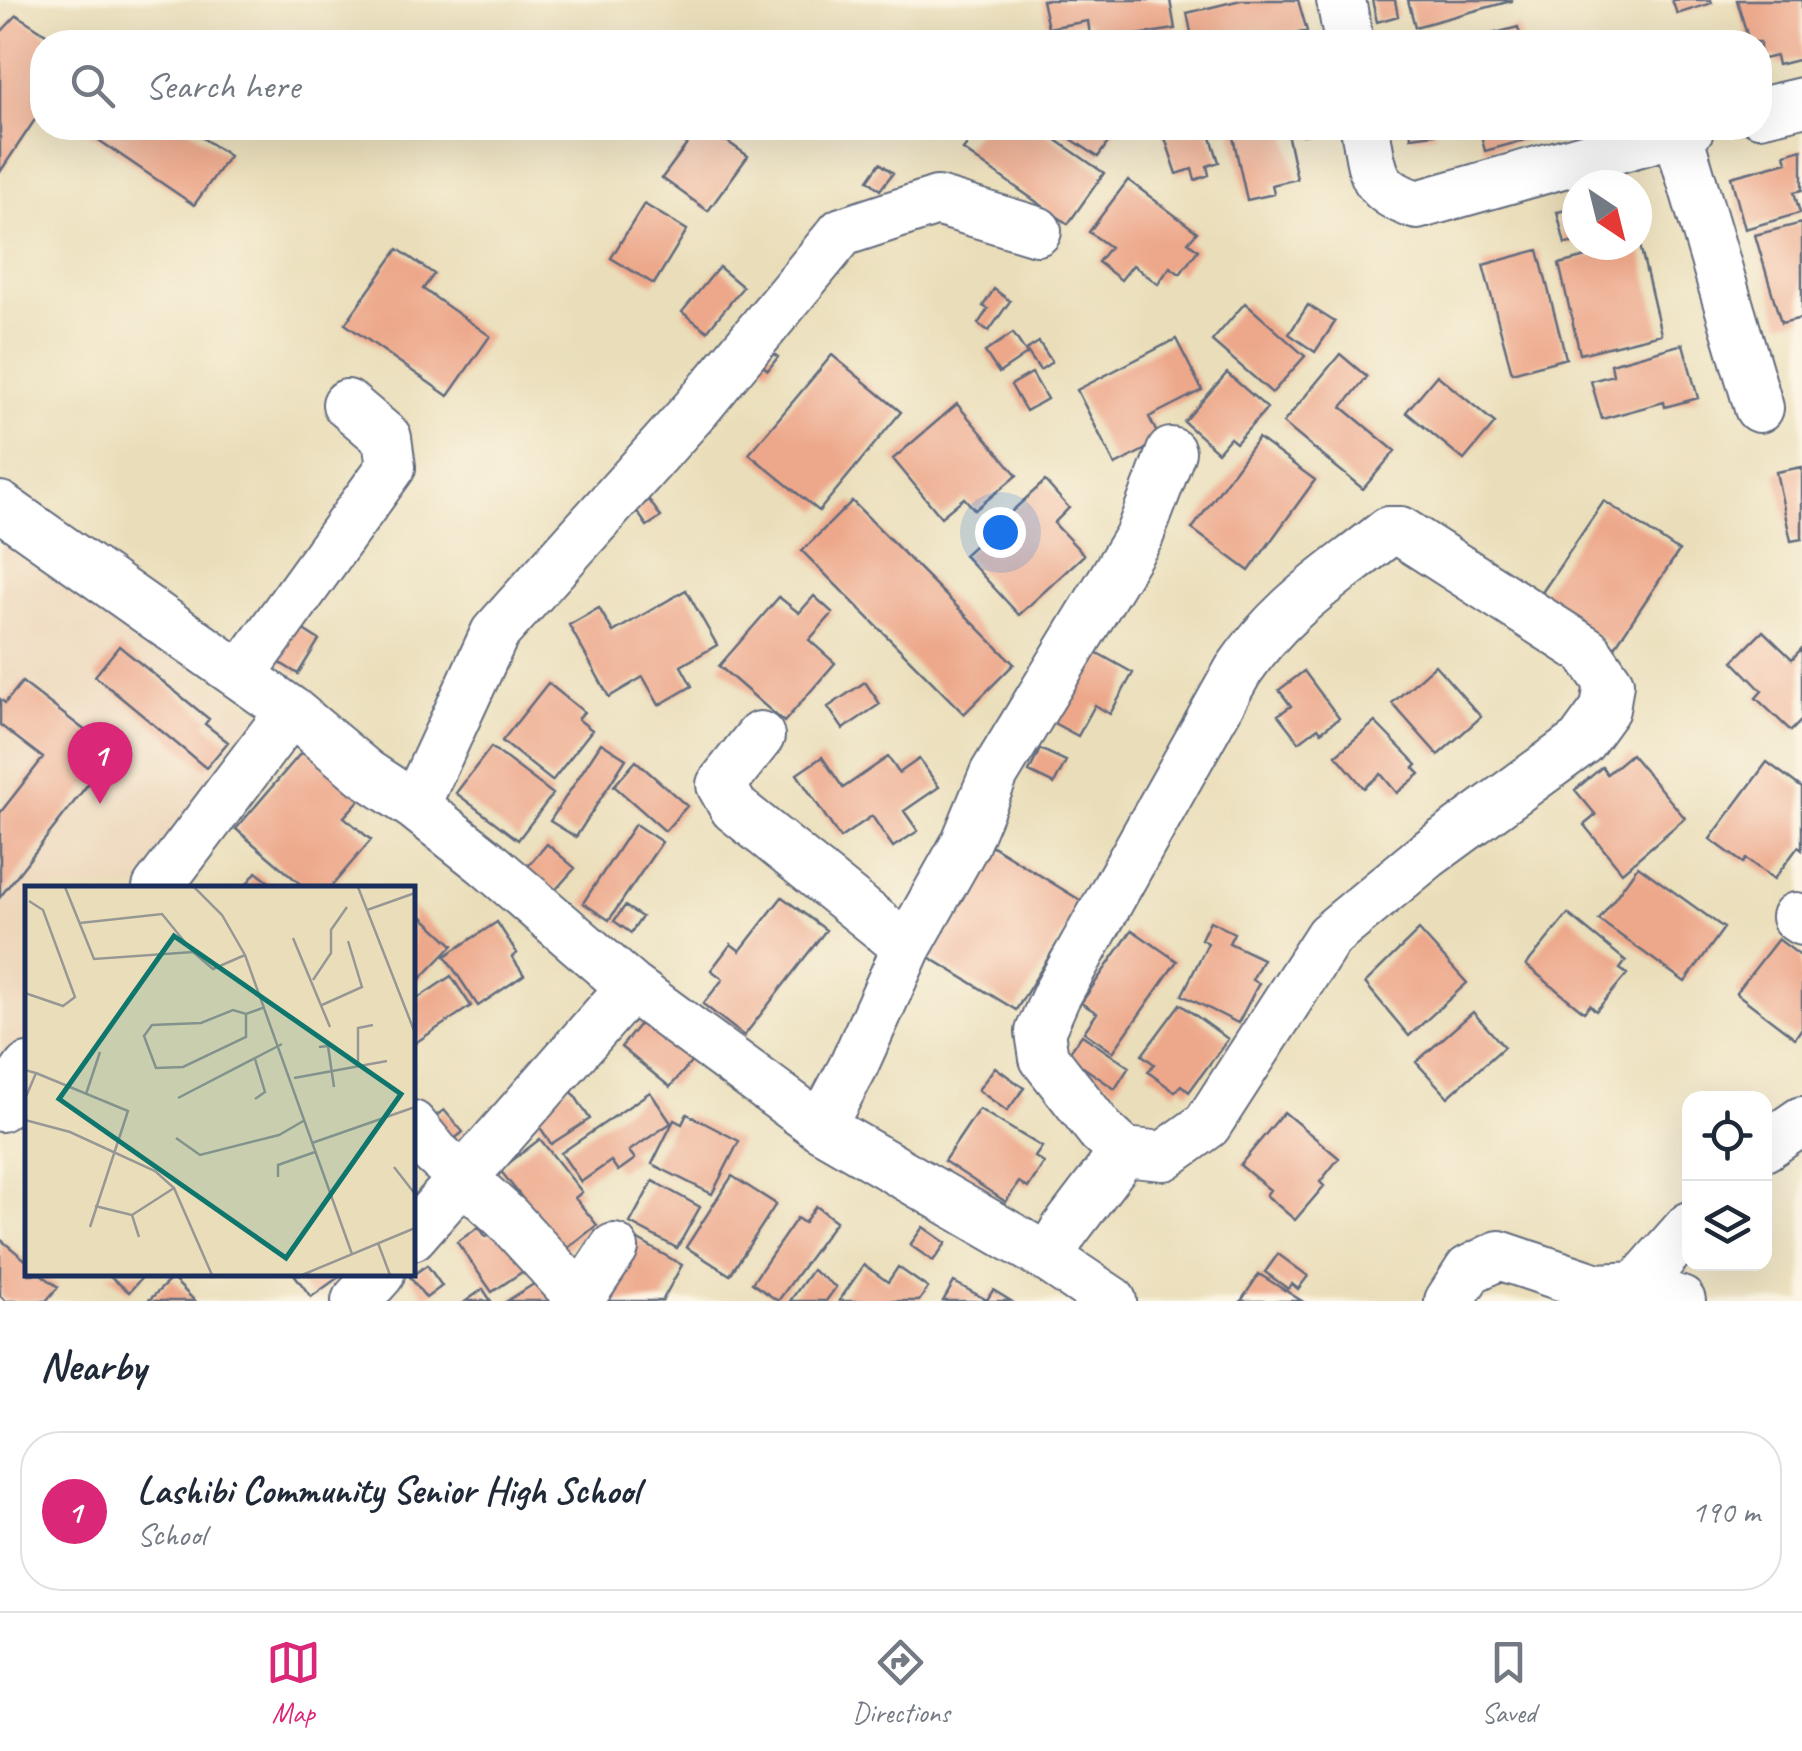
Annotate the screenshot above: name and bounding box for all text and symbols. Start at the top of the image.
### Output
search box [30,30,1772,140]
icon: search [65,58,120,113]
text: Search here [145,62,300,109]
north arrow [1562,170,1652,260]
your location [975,507,1026,558]
pin: 1 [68,722,132,804]
inset map [25,886,415,1276]
map controls [1682,1091,1772,1271]
button: locate [1682,1091,1772,1181]
button: layers [1682,1181,1772,1271]
text: Nearby [40,1340,146,1393]
text: Lashibi Community Senior High School [137,1467,639,1514]
text: 1 [67,1491,82,1532]
text: 190 m [1691,1491,1760,1532]
text: School [137,1514,206,1555]
tab: Map [266,1635,321,1730]
tab: Directions [852,1635,950,1730]
tab: Saved [1481,1635,1536,1730]

